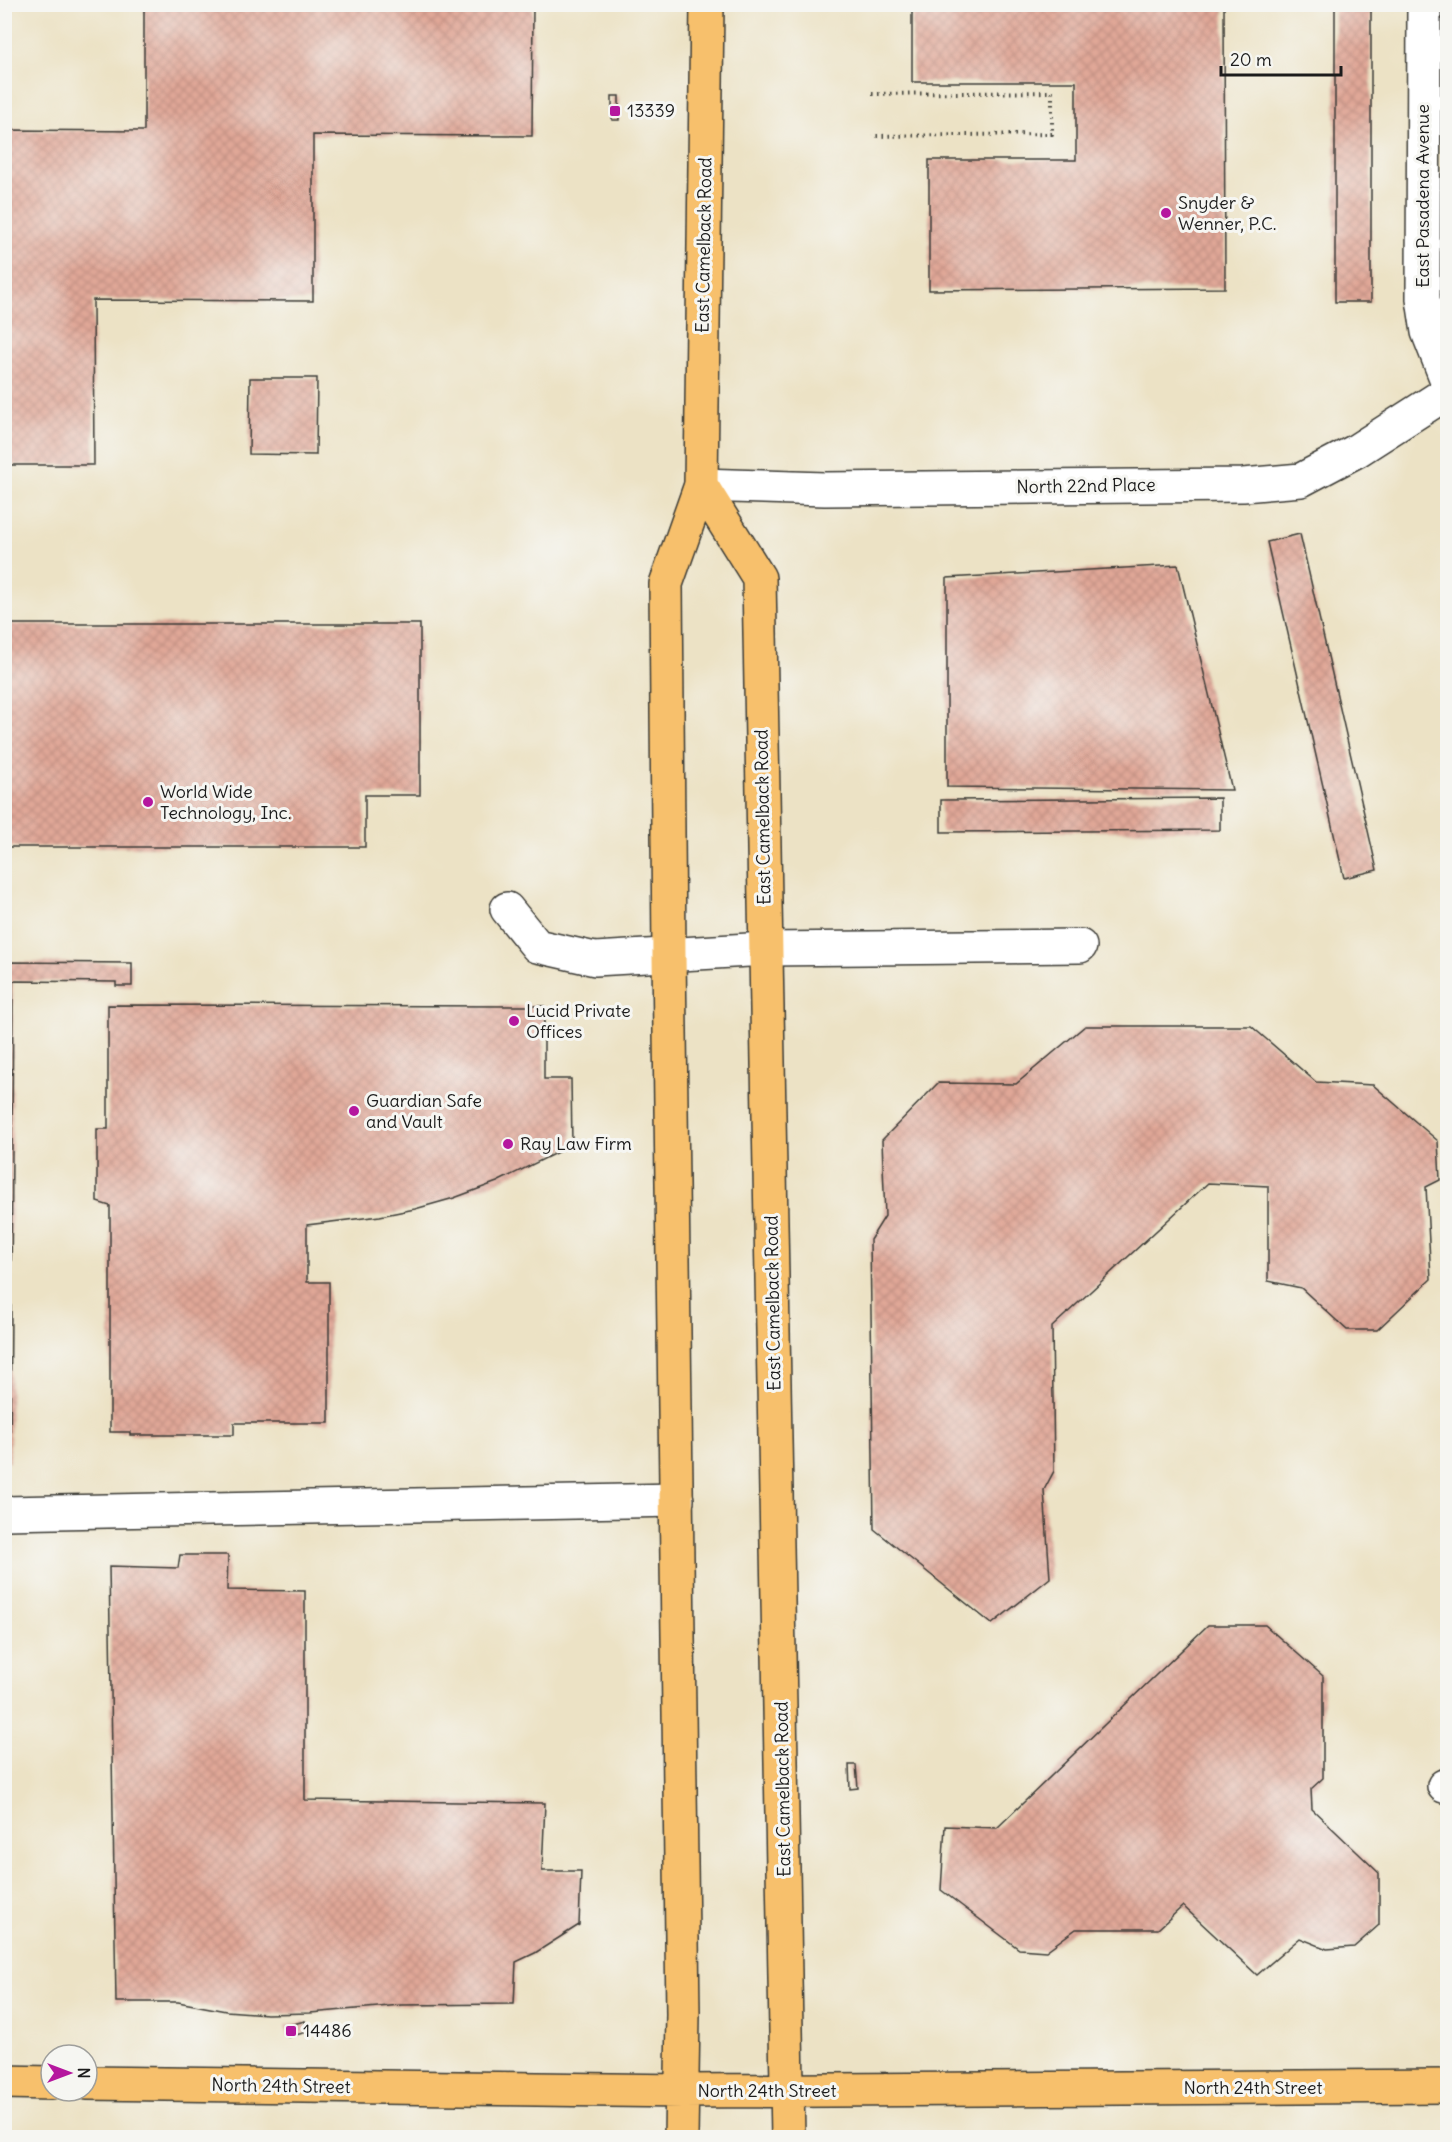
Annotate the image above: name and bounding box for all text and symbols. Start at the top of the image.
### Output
scale bar [1221,39,1341,77]
text: 20 m [1230,48,1272,71]
place label: 13339 [627,99,675,122]
marker: 13339 [608,104,622,118]
street label: East Pasadena Avenue [1411,104,1434,288]
street label: East Camelback Road [690,157,717,333]
place label: Snyder & Wenner, P.C. [1178,191,1277,235]
marker: Snyder & Wenner, P.C. [1159,206,1173,220]
street label: North 22nd Place [1016,473,1156,498]
street label: East Camelback Road [749,729,776,905]
place label: World Wide Technology, Inc. [160,780,291,824]
marker: World Wide Technology, Inc. [141,795,155,809]
place label: Lucid Private Offices [526,999,631,1043]
marker: Lucid Private Offices [507,1014,521,1028]
place label: Guardian Safe and Vault [366,1089,482,1133]
marker: Guardian Safe and Vault [347,1104,361,1118]
place label: Ray Law Firm [520,1132,632,1155]
marker: Ray Law Firm [501,1137,515,1151]
street label: East Camelback Road [759,1215,786,1391]
street label: East Camelback Road [769,1701,796,1877]
place label: 14486 [303,2019,352,2042]
marker: 14486 [284,2024,298,2038]
north arrow [39,2043,99,2103]
text: N [74,2067,94,2079]
street label: North 24th Street [211,2073,351,2098]
street label: North 24th Street [1183,2076,1323,2099]
street label: North 24th Street [697,2079,837,2102]

